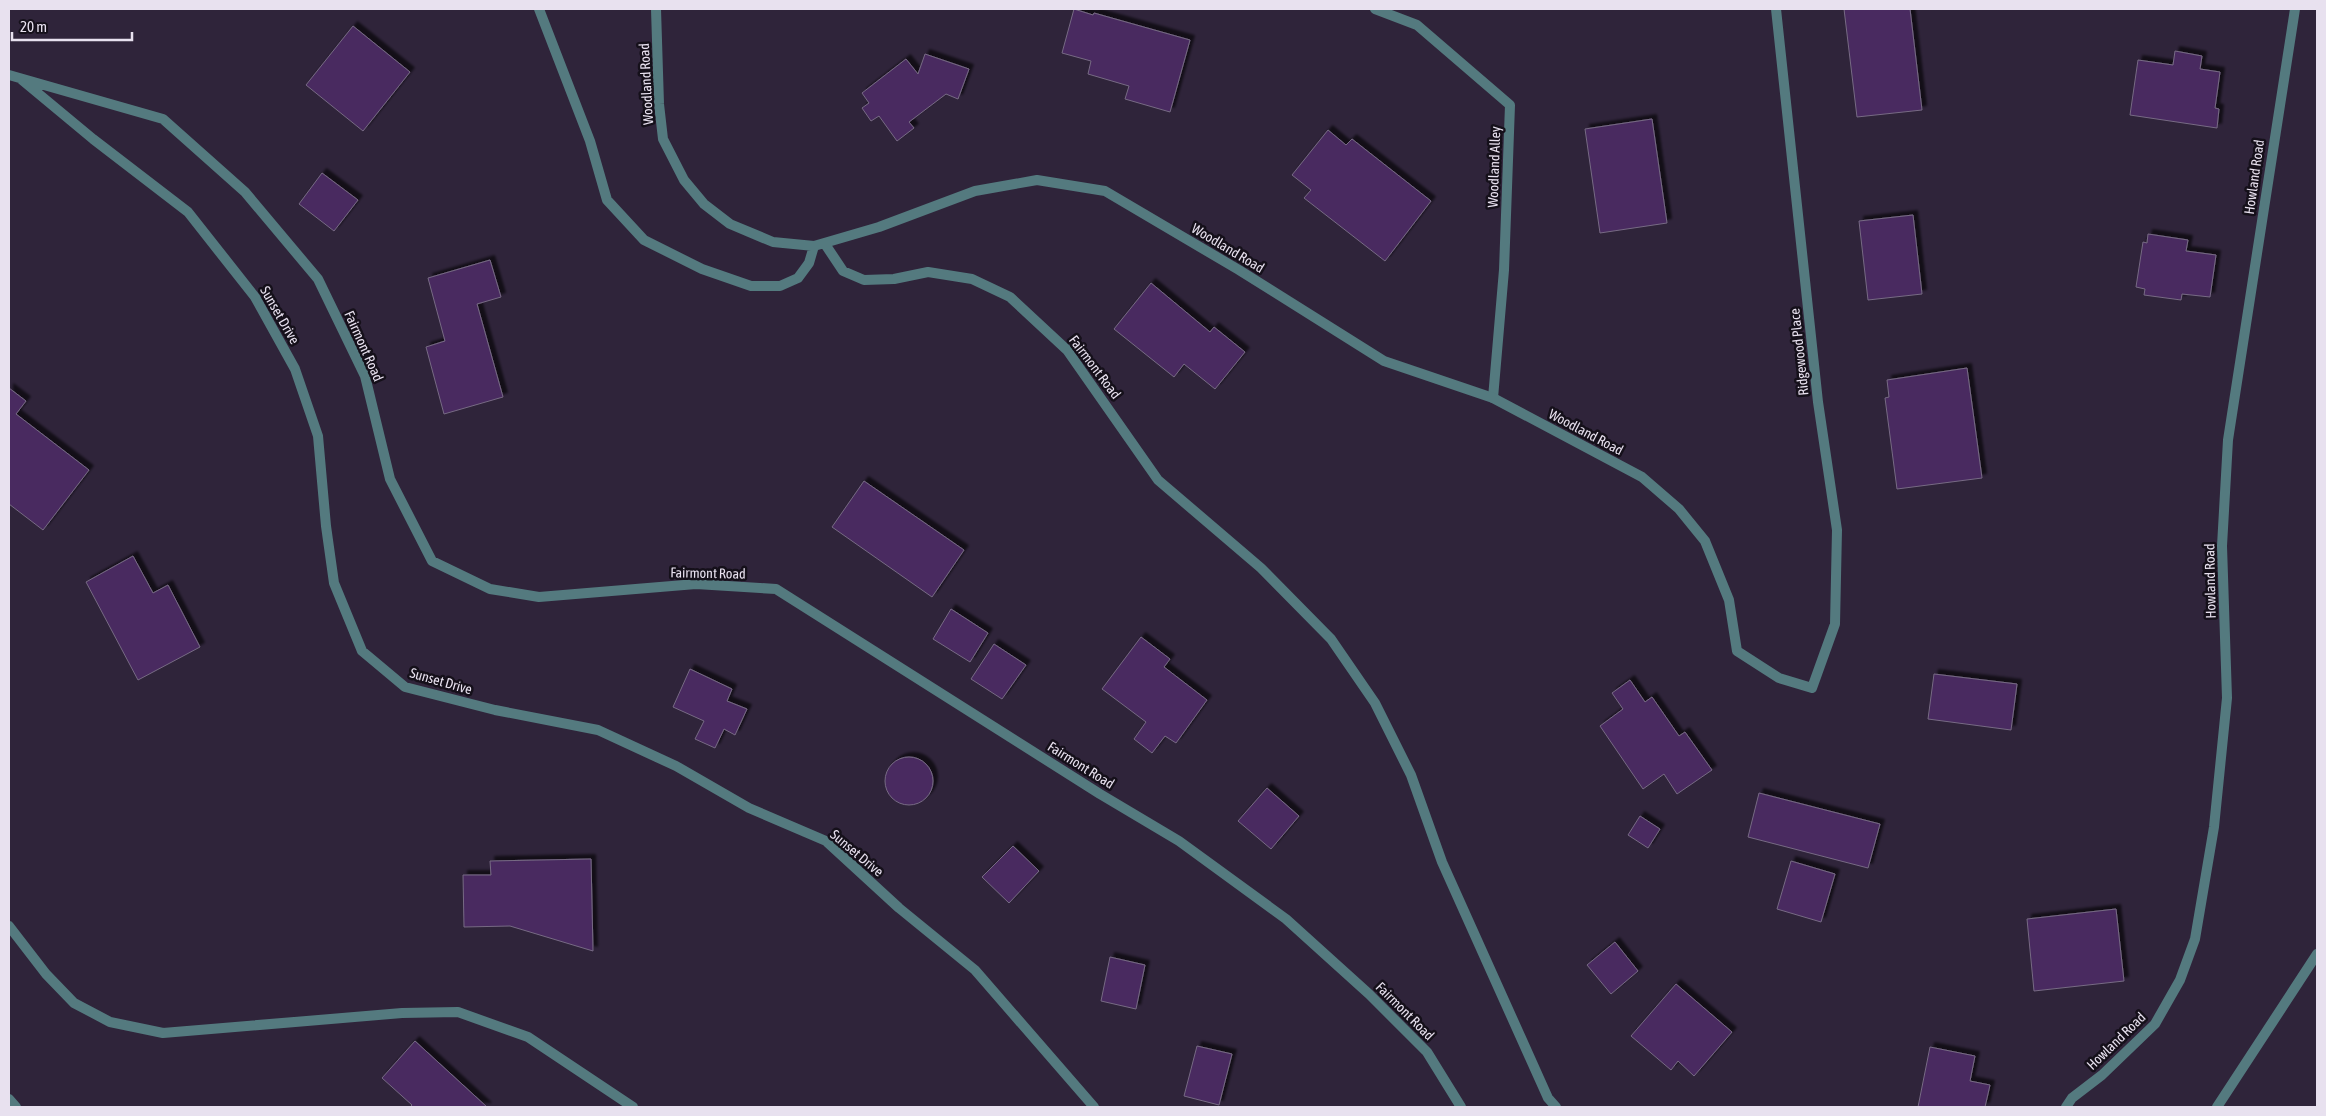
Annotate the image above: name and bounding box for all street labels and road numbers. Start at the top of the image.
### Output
street label: Woodland Road [636,43,656,125]
street label: Woodland Alley [1485,126,1503,208]
street label: Howland Road [2241,139,2267,215]
street label: Woodland Road [1189,220,1267,276]
street label: Sunset Drive [257,283,303,347]
street label: Fairmont Road [341,308,387,384]
street label: Ridgewood Place [1786,308,1812,396]
street label: Fairmont Road [1066,332,1124,402]
street label: Woodland Road [1546,406,1626,458]
street label: Howland Road [2201,543,2219,619]
street label: Fairmont Road [670,564,746,582]
street label: Sunset Drive [408,665,474,697]
street label: Fairmont Road [1045,738,1117,792]
street label: Sunset Drive [827,826,887,880]
street label: Fairmont Road [1373,979,1437,1043]
street label: Howland Road [2083,1009,2149,1073]

